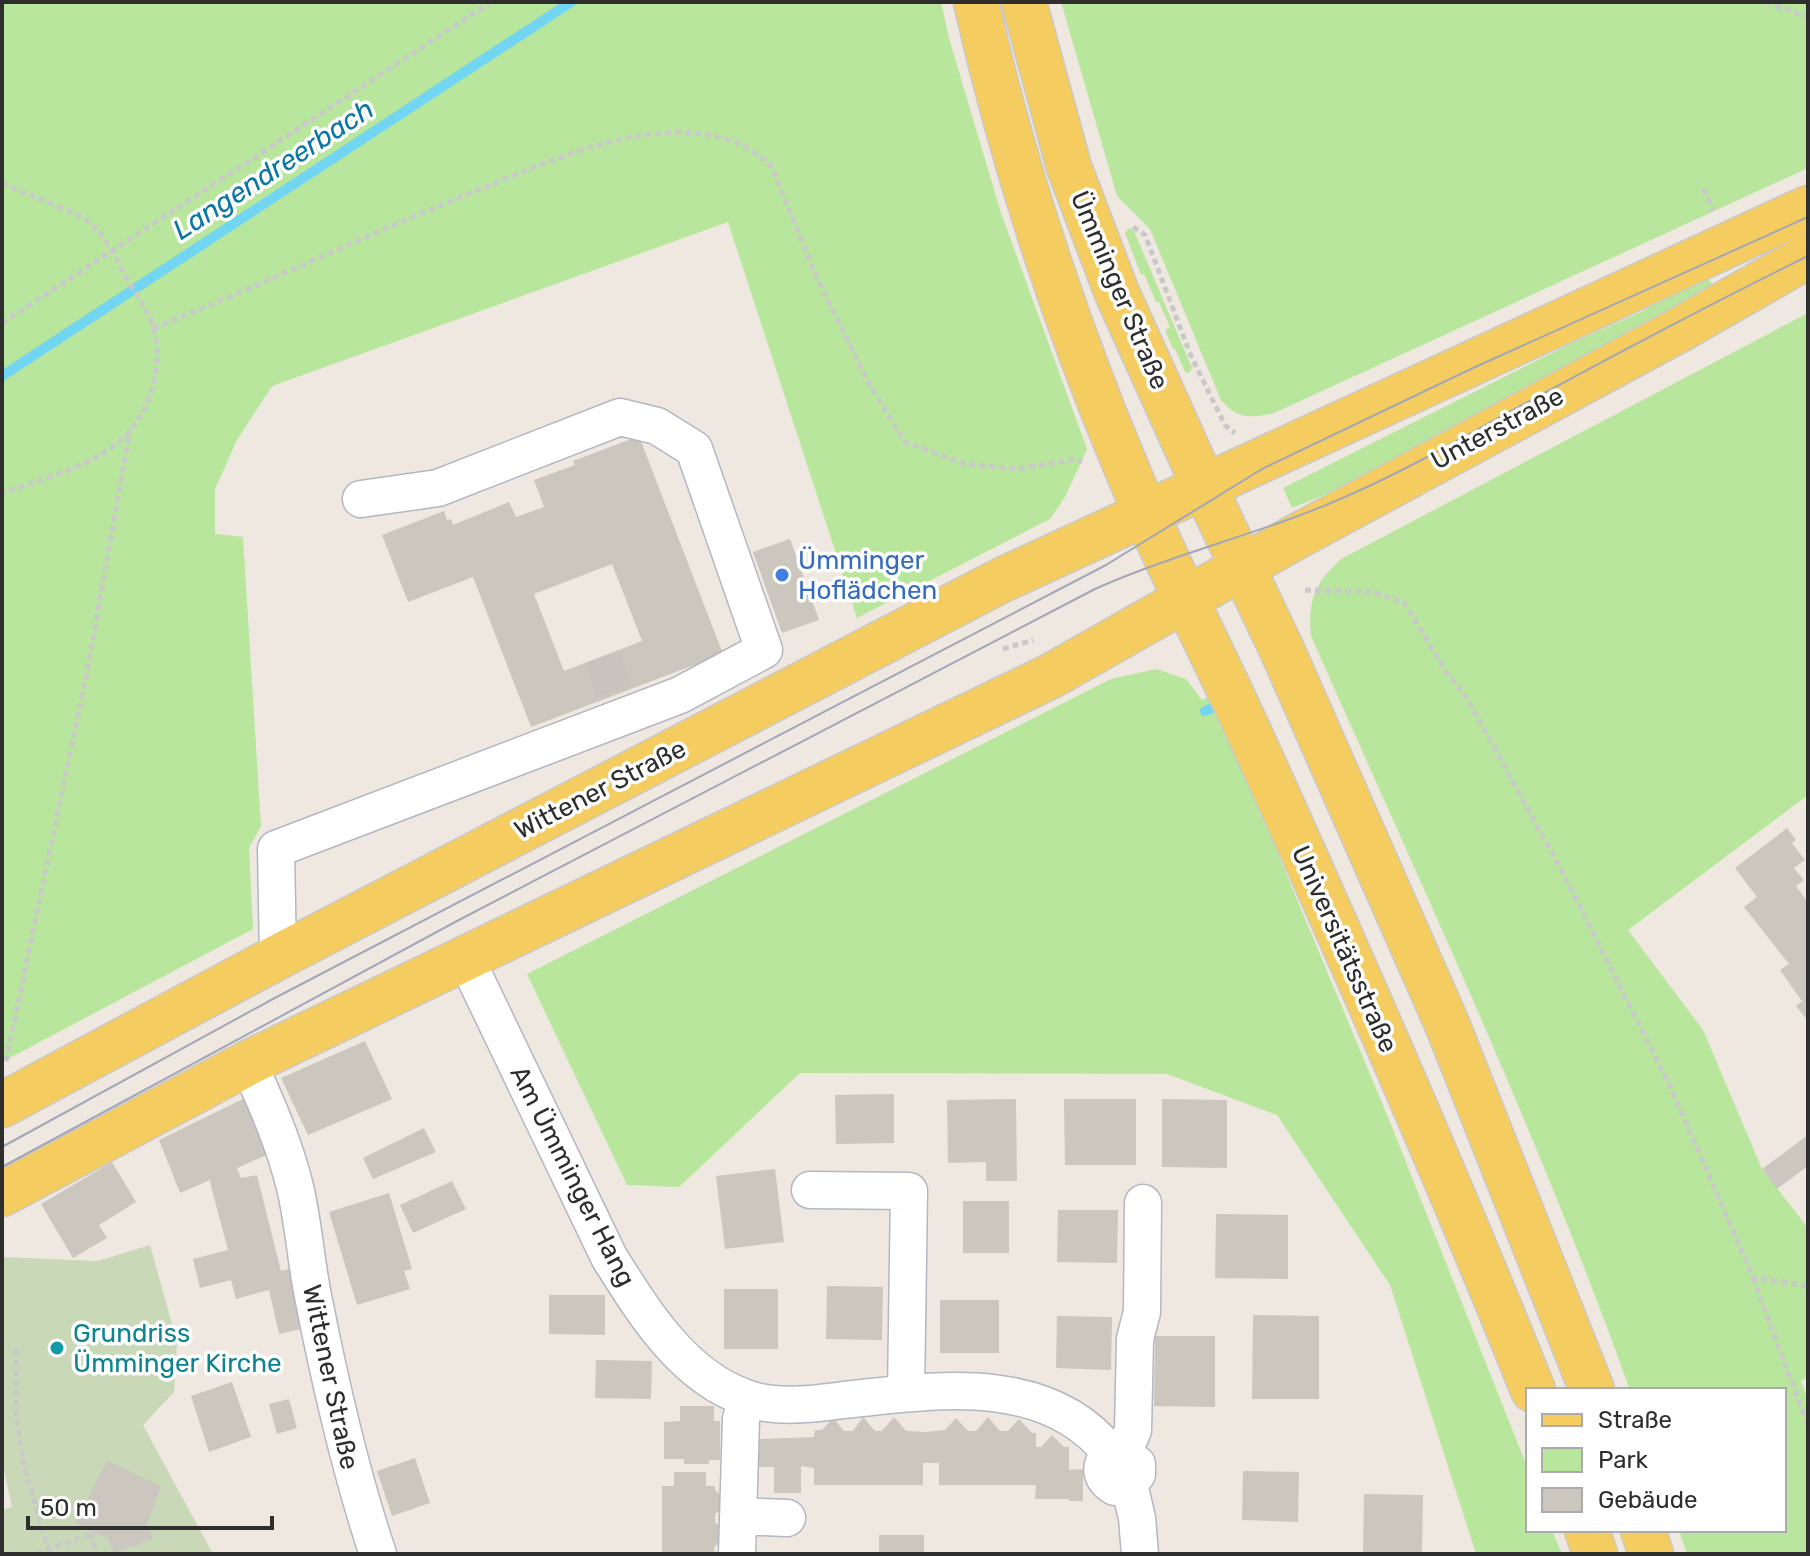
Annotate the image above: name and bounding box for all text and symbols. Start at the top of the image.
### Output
water label: Langendreerbach [167,92,380,247]
street label: Ümminger Straße [1064,186,1175,394]
street label: Unterstraße [1426,381,1569,476]
place label: Ümminger Hoflädchen [798,545,937,606]
marker: Ümminger Hoflädchen [773,566,791,584]
street label: Wittener Straße [509,733,691,846]
street label: Universitätsstraße [1285,841,1404,1058]
street label: Am Ümminger Hang [504,1061,642,1292]
street label: Wittener Straße [296,1282,365,1472]
place label: Grundriss Ümminger Kirche [73,1318,282,1379]
marker: Grundriss Ümminger Kirche [48,1339,66,1357]
legend [1526,1388,1786,1532]
text: Straße [1598,1406,1672,1434]
text: Park [1598,1446,1649,1474]
scale bar [28,1480,272,1530]
text: Gebäude [1598,1486,1697,1514]
text: 50 m [40,1494,97,1522]

